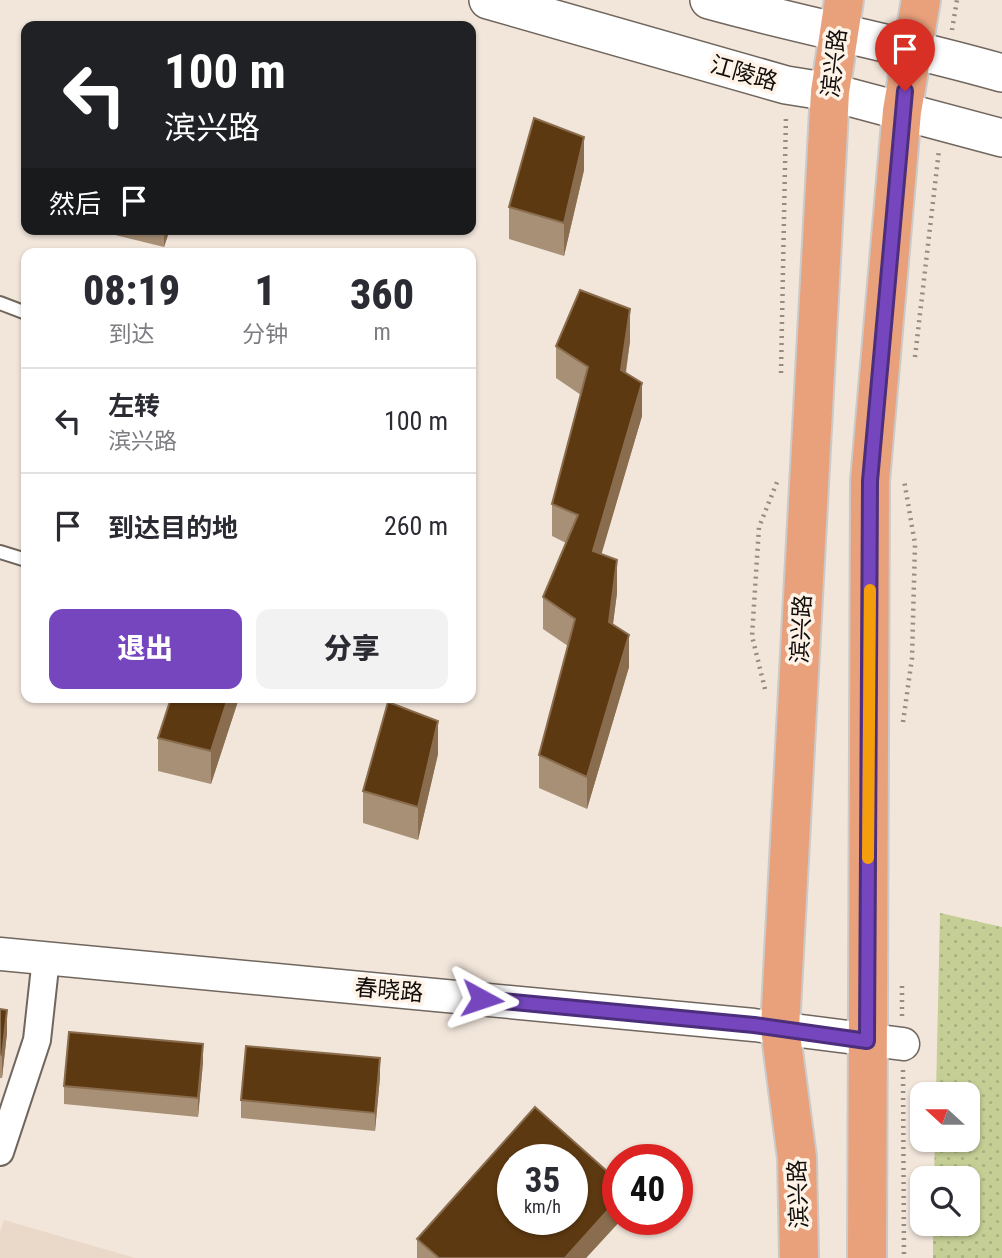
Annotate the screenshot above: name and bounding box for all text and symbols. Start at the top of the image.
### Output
pin [875,19,935,91]
street label: 滨兴路 [817,27,852,99]
icon: arrive [886,30,924,68]
text: 100 m [164,43,286,100]
icon: left [49,49,140,140]
street label: 江陵路 [707,51,781,96]
text: 滨兴路 [164,109,260,147]
icon: arrive [115,182,153,220]
text: 然后 [49,189,101,219]
text: 08:19 [83,266,180,315]
text: 1 [254,266,276,315]
text: 360 [350,270,414,319]
text: m [373,319,391,346]
text: 到达 [109,321,155,348]
text: 分钟 [242,321,288,348]
text: 左转 [108,391,160,421]
icon: left [49,402,87,440]
text: 100 m [384,406,448,436]
text: 滨兴路 [108,428,177,455]
icon: arrive [49,507,87,545]
text: 260 m [384,511,448,541]
text: 到达目的地 [108,513,238,543]
street label: 滨兴路 [786,594,817,664]
button: 退出 [49,609,242,689]
button: 分享 [256,609,448,689]
position arrow [445,962,519,1036]
street label: 春晓路 [353,974,425,1007]
north arrow [910,1082,980,1152]
map controls [910,1082,980,1236]
speed limit sign: 40 [602,1144,693,1235]
street label: 滨兴路 [784,1159,813,1229]
text: 35 [525,1160,560,1201]
button: search [910,1166,980,1236]
text: km/h [524,1196,561,1217]

